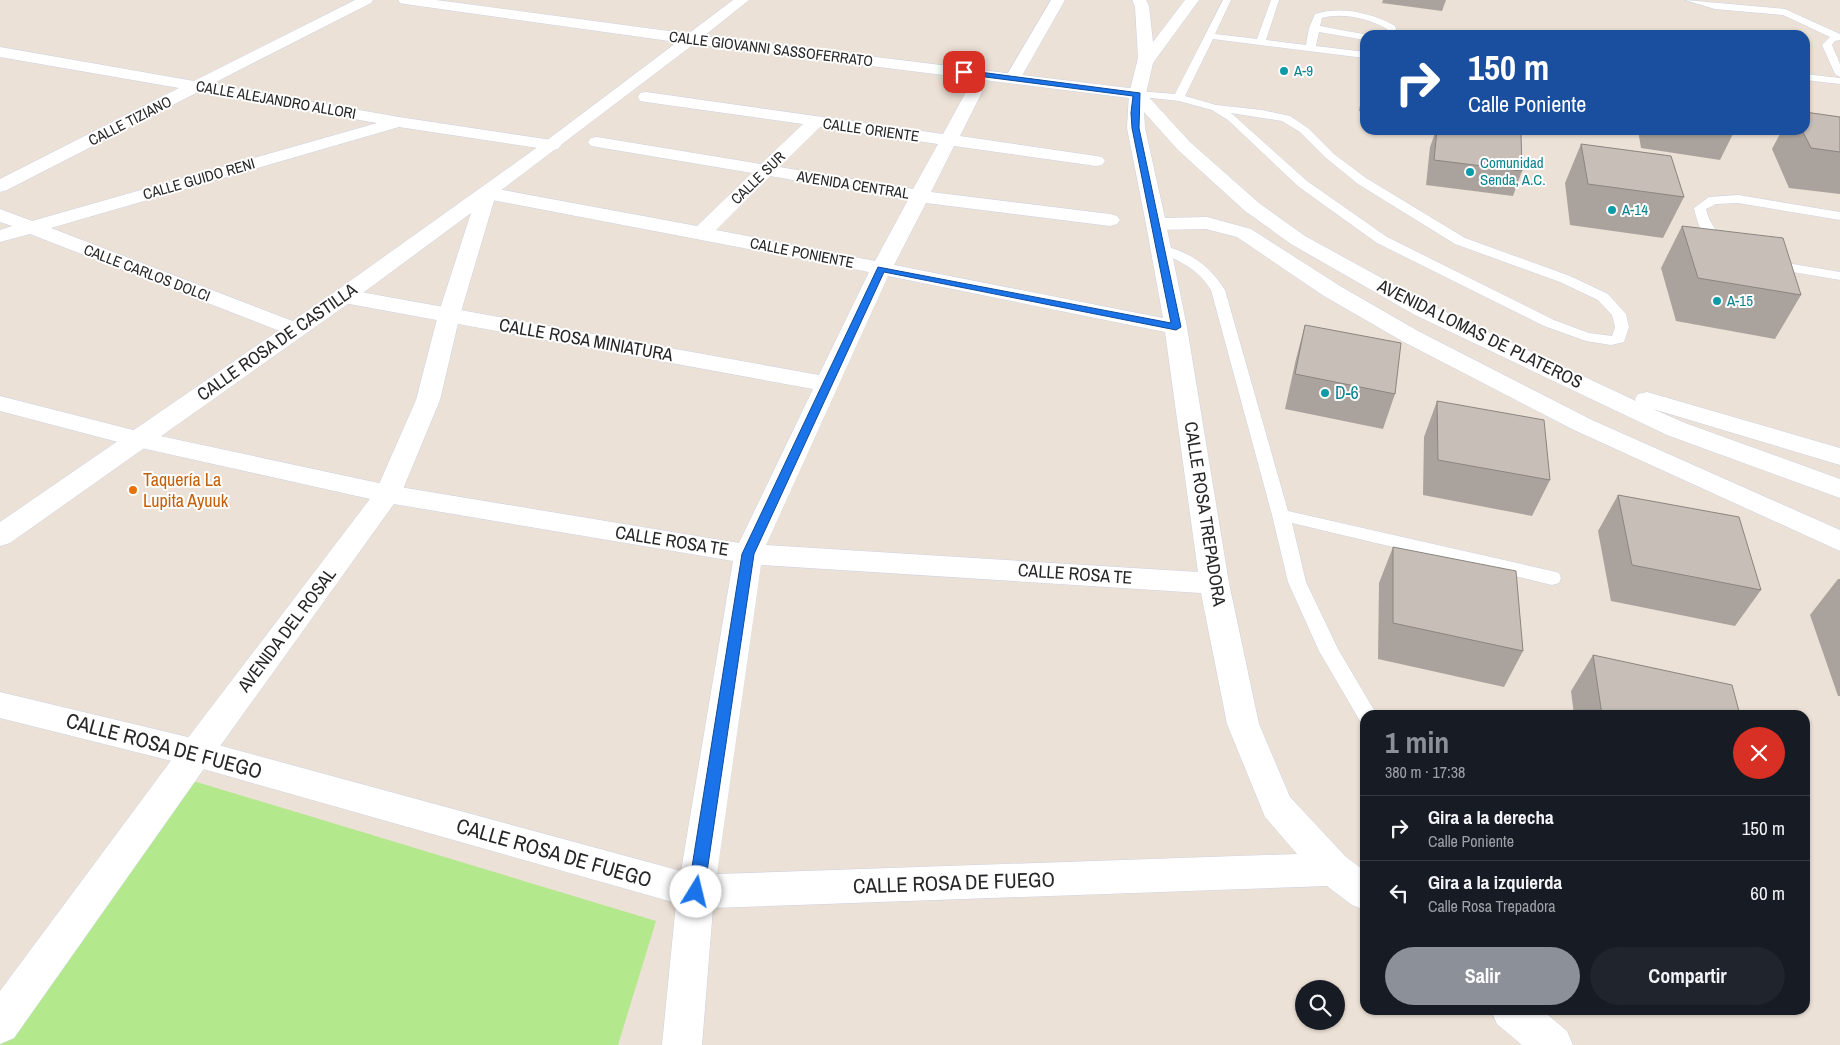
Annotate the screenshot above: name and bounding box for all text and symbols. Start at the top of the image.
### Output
street label: CALLE GIOVANNI SASSOFERRATO [668,26,874,71]
text: 150 m [1468,44,1549,91]
icon: right [1385,50,1450,115]
pin [943,51,985,93]
icon: arrive [950,58,978,86]
place label: A-9 [1293,60,1313,81]
marker: A-9 [1278,65,1290,77]
street label: CALLE ALEJANDRO ALLORI [194,75,358,124]
text: Calle Poniente [1468,89,1586,119]
street label: CALLE TIZIANO [85,91,175,151]
street label: CALLE ORIENTE [822,112,921,147]
street label: CALLE SUR [726,146,790,209]
place label: Comunidad Senda, A.C. [1480,152,1546,190]
street label: CALLE GUIDO RENI [140,153,257,205]
street label: AVENIDA CENTRAL [795,165,911,204]
marker: Comunidad Senda, A.C. [1464,166,1476,178]
place label: A-14 [1621,199,1648,220]
marker: A-14 [1606,204,1618,216]
street label: CALLE PONIENTE [748,232,856,273]
street label: CALLE CARLOS DOLCI [81,239,213,306]
street label: AVENIDA LOMAS DE PLATEROS [1373,273,1587,394]
street label: CALLE ROSA DE CASTILLA [192,277,362,406]
place label: A-15 [1726,290,1753,311]
marker: A-15 [1711,295,1723,307]
street label: CALLE ROSA MINIATURA [497,312,675,367]
place label: D-6 [1335,380,1359,405]
marker: D-6 [1319,387,1331,399]
street label: CALLE ROSA TREPADORA [1179,420,1232,608]
place label: Taquería La Lupita Ayuuk [143,467,229,513]
marker: Taquería La Lupita Ayuuk [127,484,139,496]
street label: CALLE ROSA TE [614,519,731,562]
street label: CALLE ROSA TE [1017,557,1133,590]
street label: AVENIDA DEL ROSAL [231,563,342,698]
street label: CALLE ROSA DE FUEGO [63,705,265,786]
text: 1 min [1385,722,1449,762]
button: close [1733,727,1785,779]
text: 380 m · 17:38 [1385,761,1465,783]
text: Gira a la derecha [1428,804,1554,830]
street label: CALLE ROSA DE FUEGO [453,811,655,894]
icon: right [1385,814,1413,842]
text: 150 m [1742,815,1785,841]
text: Calle Poniente [1428,830,1514,852]
street label: CALLE ROSA DE FUEGO [853,864,1055,901]
position arrow [669,865,721,917]
text: Gira a la izquierda [1428,869,1562,895]
icon: left [1385,879,1413,907]
text: 60 m [1750,880,1785,906]
text: Calle Rosa Trepadora [1428,895,1556,917]
button: Salir [1385,947,1580,1005]
button: Compartir [1590,947,1785,1005]
map controls [1295,980,1345,1030]
button: search [1295,980,1345,1030]

